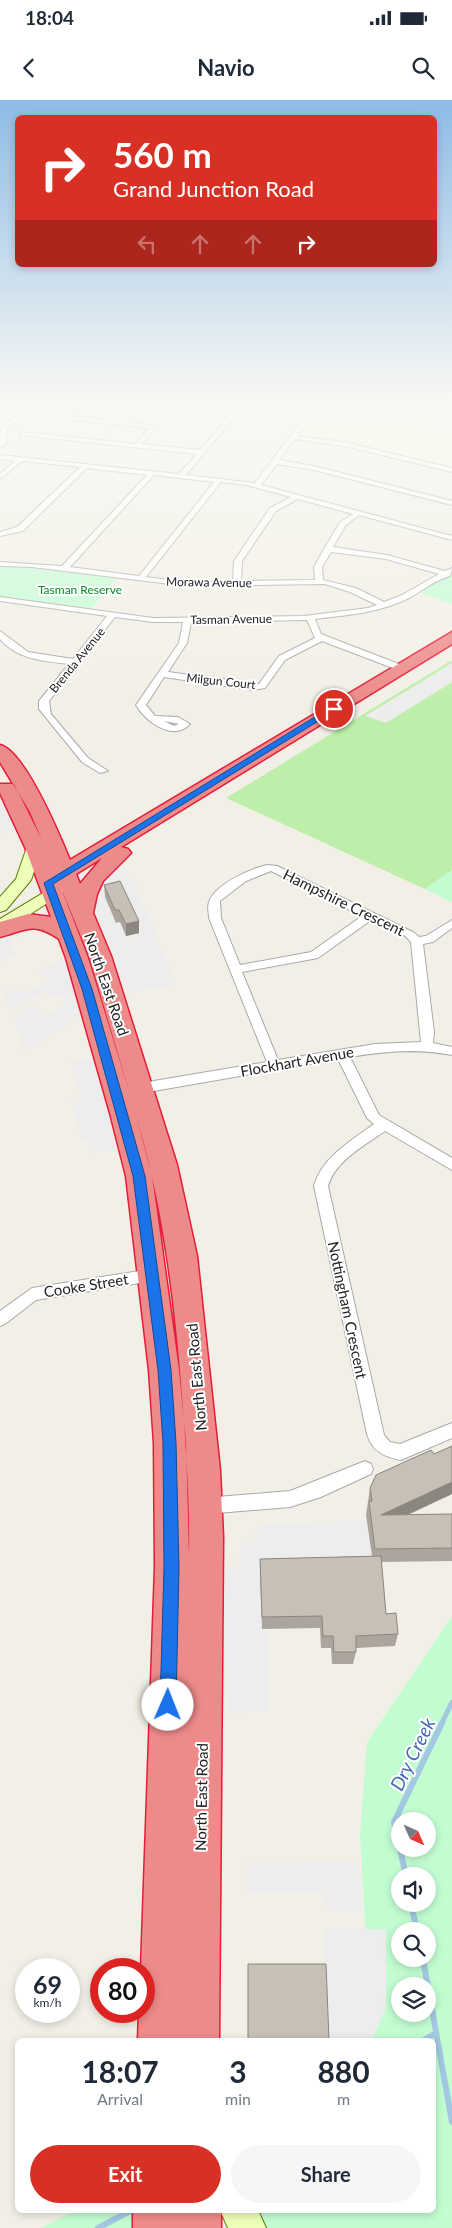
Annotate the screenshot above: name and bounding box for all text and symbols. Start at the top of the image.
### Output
text: 18:04 [25,6,74,29]
icon: back [15,54,43,82]
text: Navio [197,54,255,81]
icon: search [409,54,437,82]
text: 560 m [113,133,212,175]
icon: right [30,135,95,200]
text: Grand Junction Road [113,175,314,202]
icon: left [133,230,161,258]
icon: ahead [186,230,214,258]
icon: ahead [239,230,267,258]
icon: right [292,230,320,258]
street label: Morawa Avenue [166,574,252,590]
park label: Tasman Reserve [38,582,122,597]
street label: Tasman Avenue [190,611,272,627]
street label: Brenda Avenue [46,624,108,696]
street label: Milgun Court [186,670,257,692]
pin [313,688,355,730]
icon: arrive [320,695,348,723]
street label: Hampshire Crescent [280,865,408,939]
street label: North East Road [81,930,133,1038]
street label: Flockhart Avenue [239,1042,355,1080]
street label: Nottingham Crescent [325,1240,371,1381]
street label: Cooke Street [42,1269,130,1301]
street label: North East Road [182,1323,210,1431]
position arrow [141,1678,193,1730]
water label: Dry Creek [385,1713,440,1794]
street label: North East Road [191,1743,211,1851]
north arrow [391,1812,436,1858]
map controls [391,1812,436,2022]
button: sound [391,1867,436,1912]
button: search [391,1922,436,1967]
speed limit sign: 80 [90,1958,155,2023]
text: 69 [33,1969,62,1999]
button: layers [391,1977,436,2022]
text: km/h [33,1995,62,2010]
text: 18:07 [81,2053,159,2089]
text: 3 [229,2053,247,2089]
text: 880 [317,2053,370,2089]
text: Arrival [97,2089,143,2108]
text: min [225,2089,251,2108]
text: m [337,2089,350,2108]
button: Exit [30,2145,221,2203]
button: Share [231,2145,421,2203]

